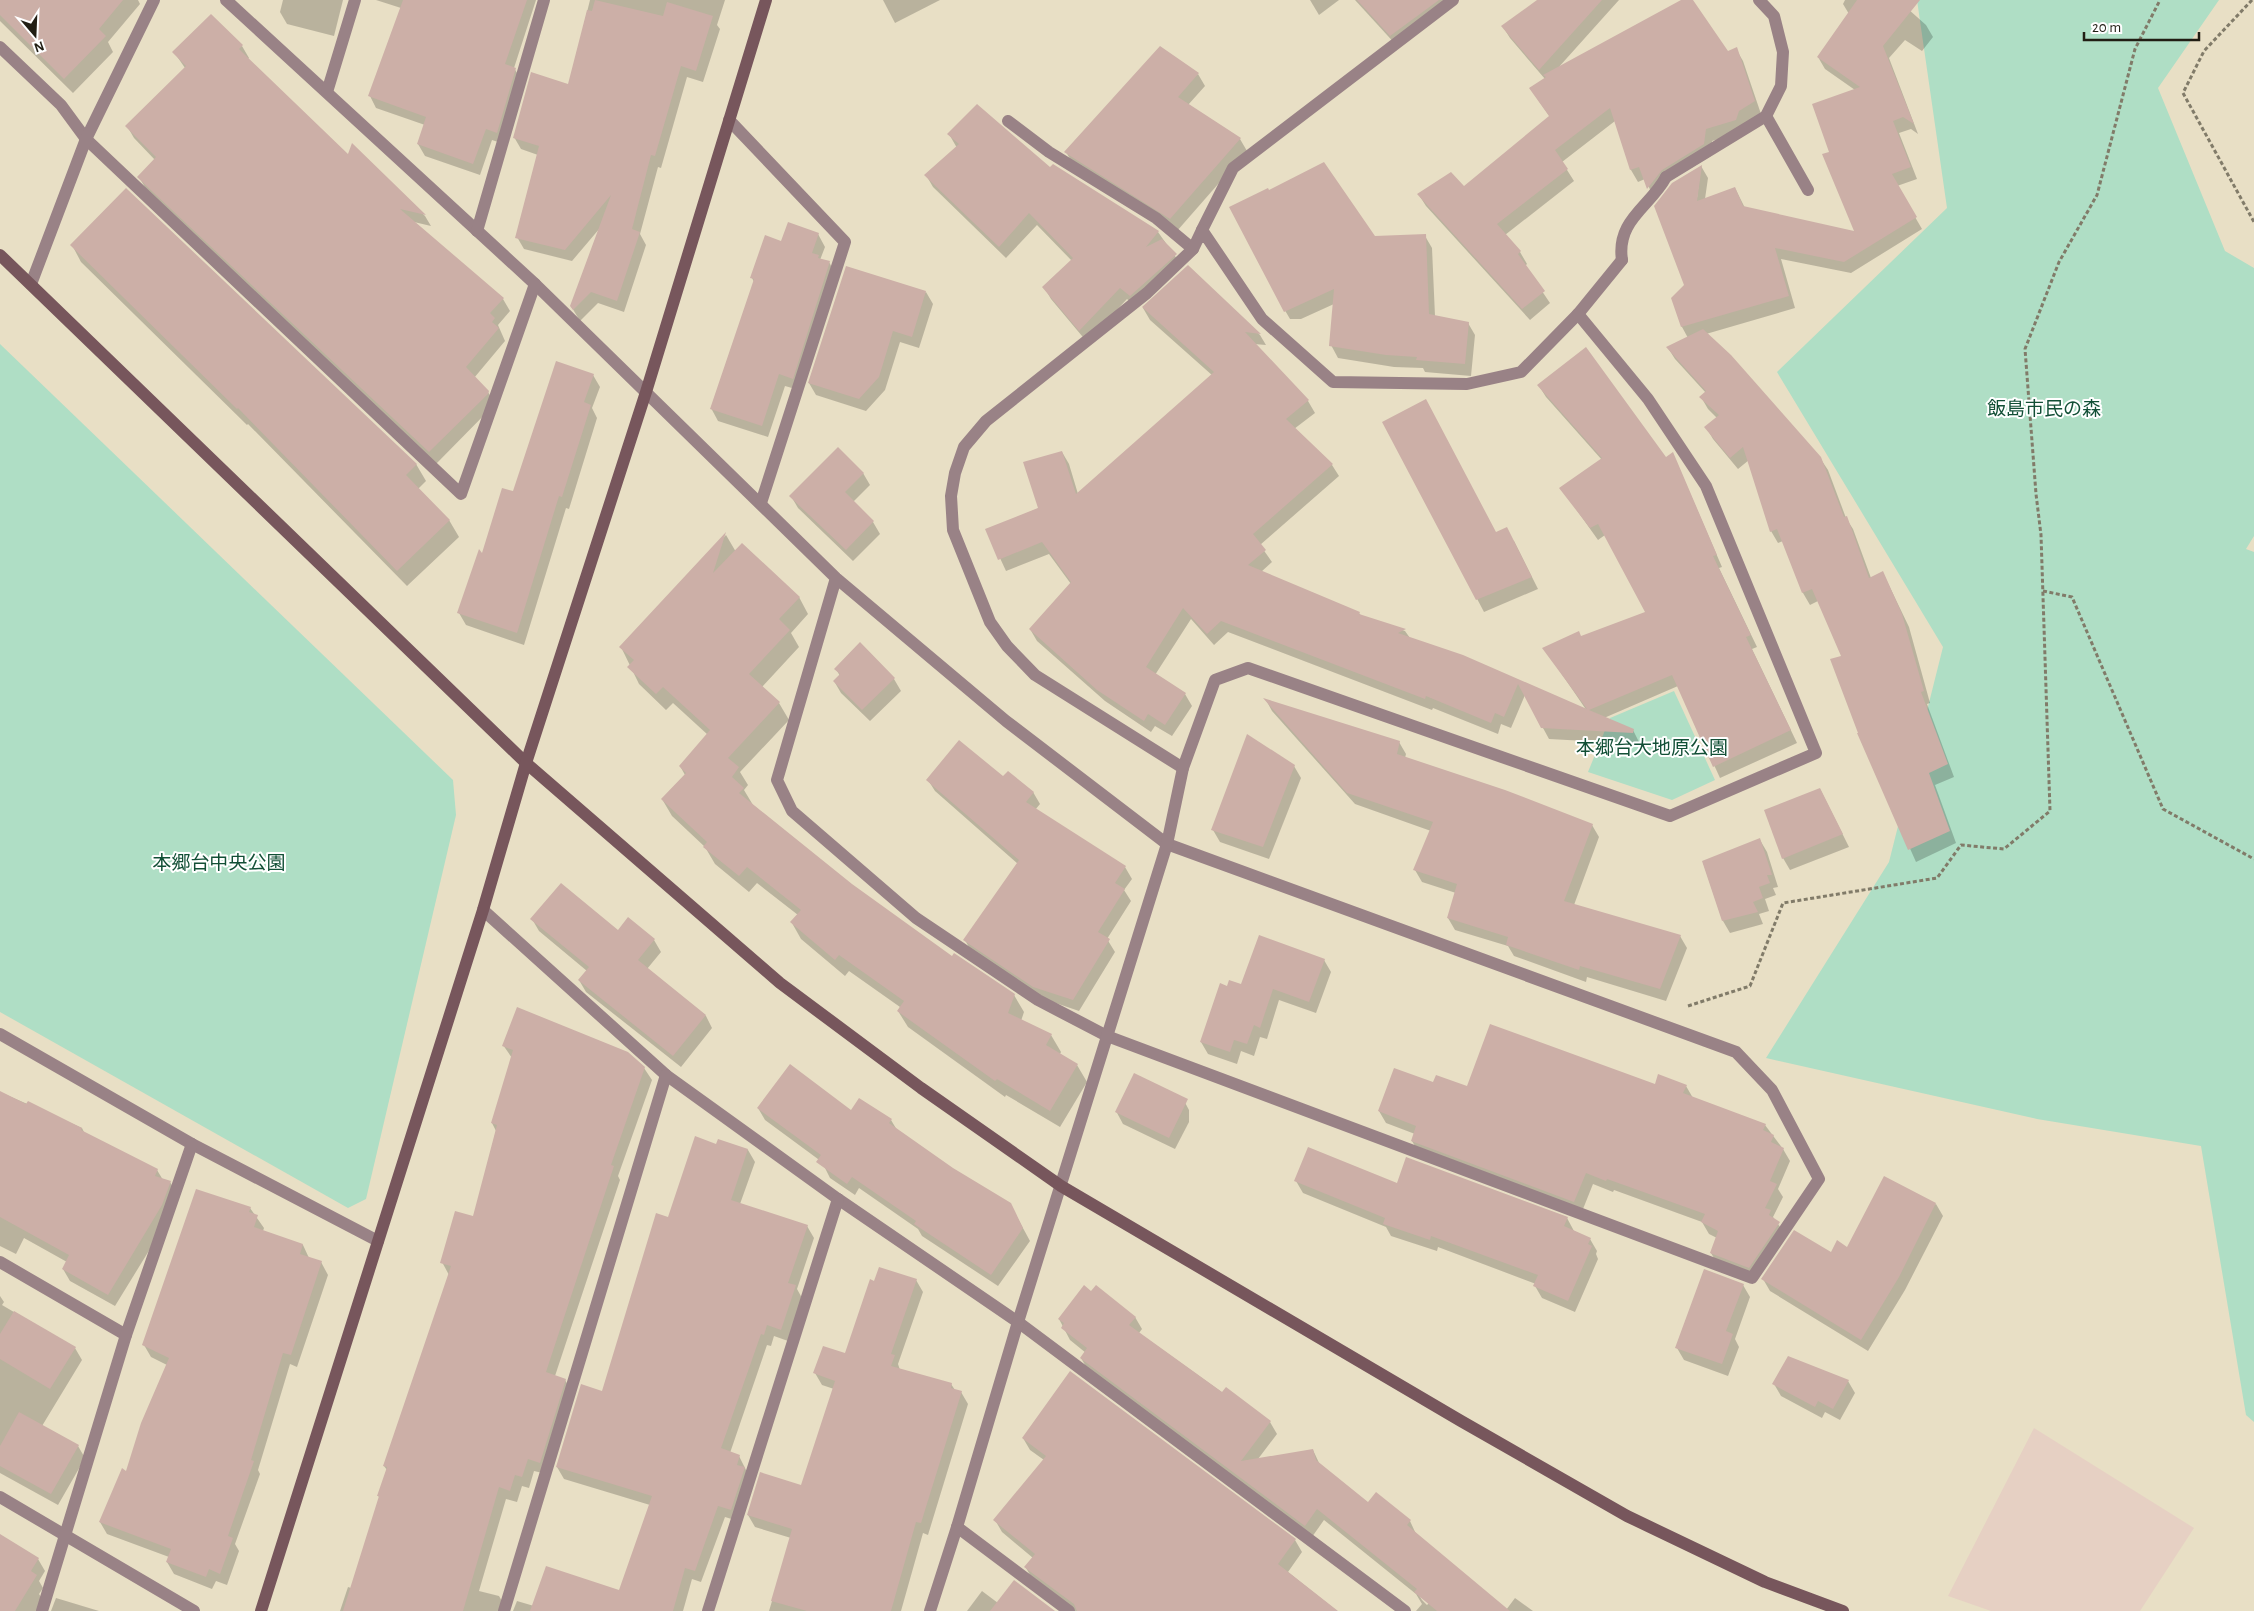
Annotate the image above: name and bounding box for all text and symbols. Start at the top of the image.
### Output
north arrow [10,10,60,60]
scale bar [2084,10,2199,42]
text: 20 m [2092,20,2121,35]
text: N [32,38,46,55]
park label: 飯島市民の森 [1987,398,2101,419]
park label: 本郷台大地原公園 [1576,737,1728,758]
park label: 本郷台中央公園 [152,852,286,873]

